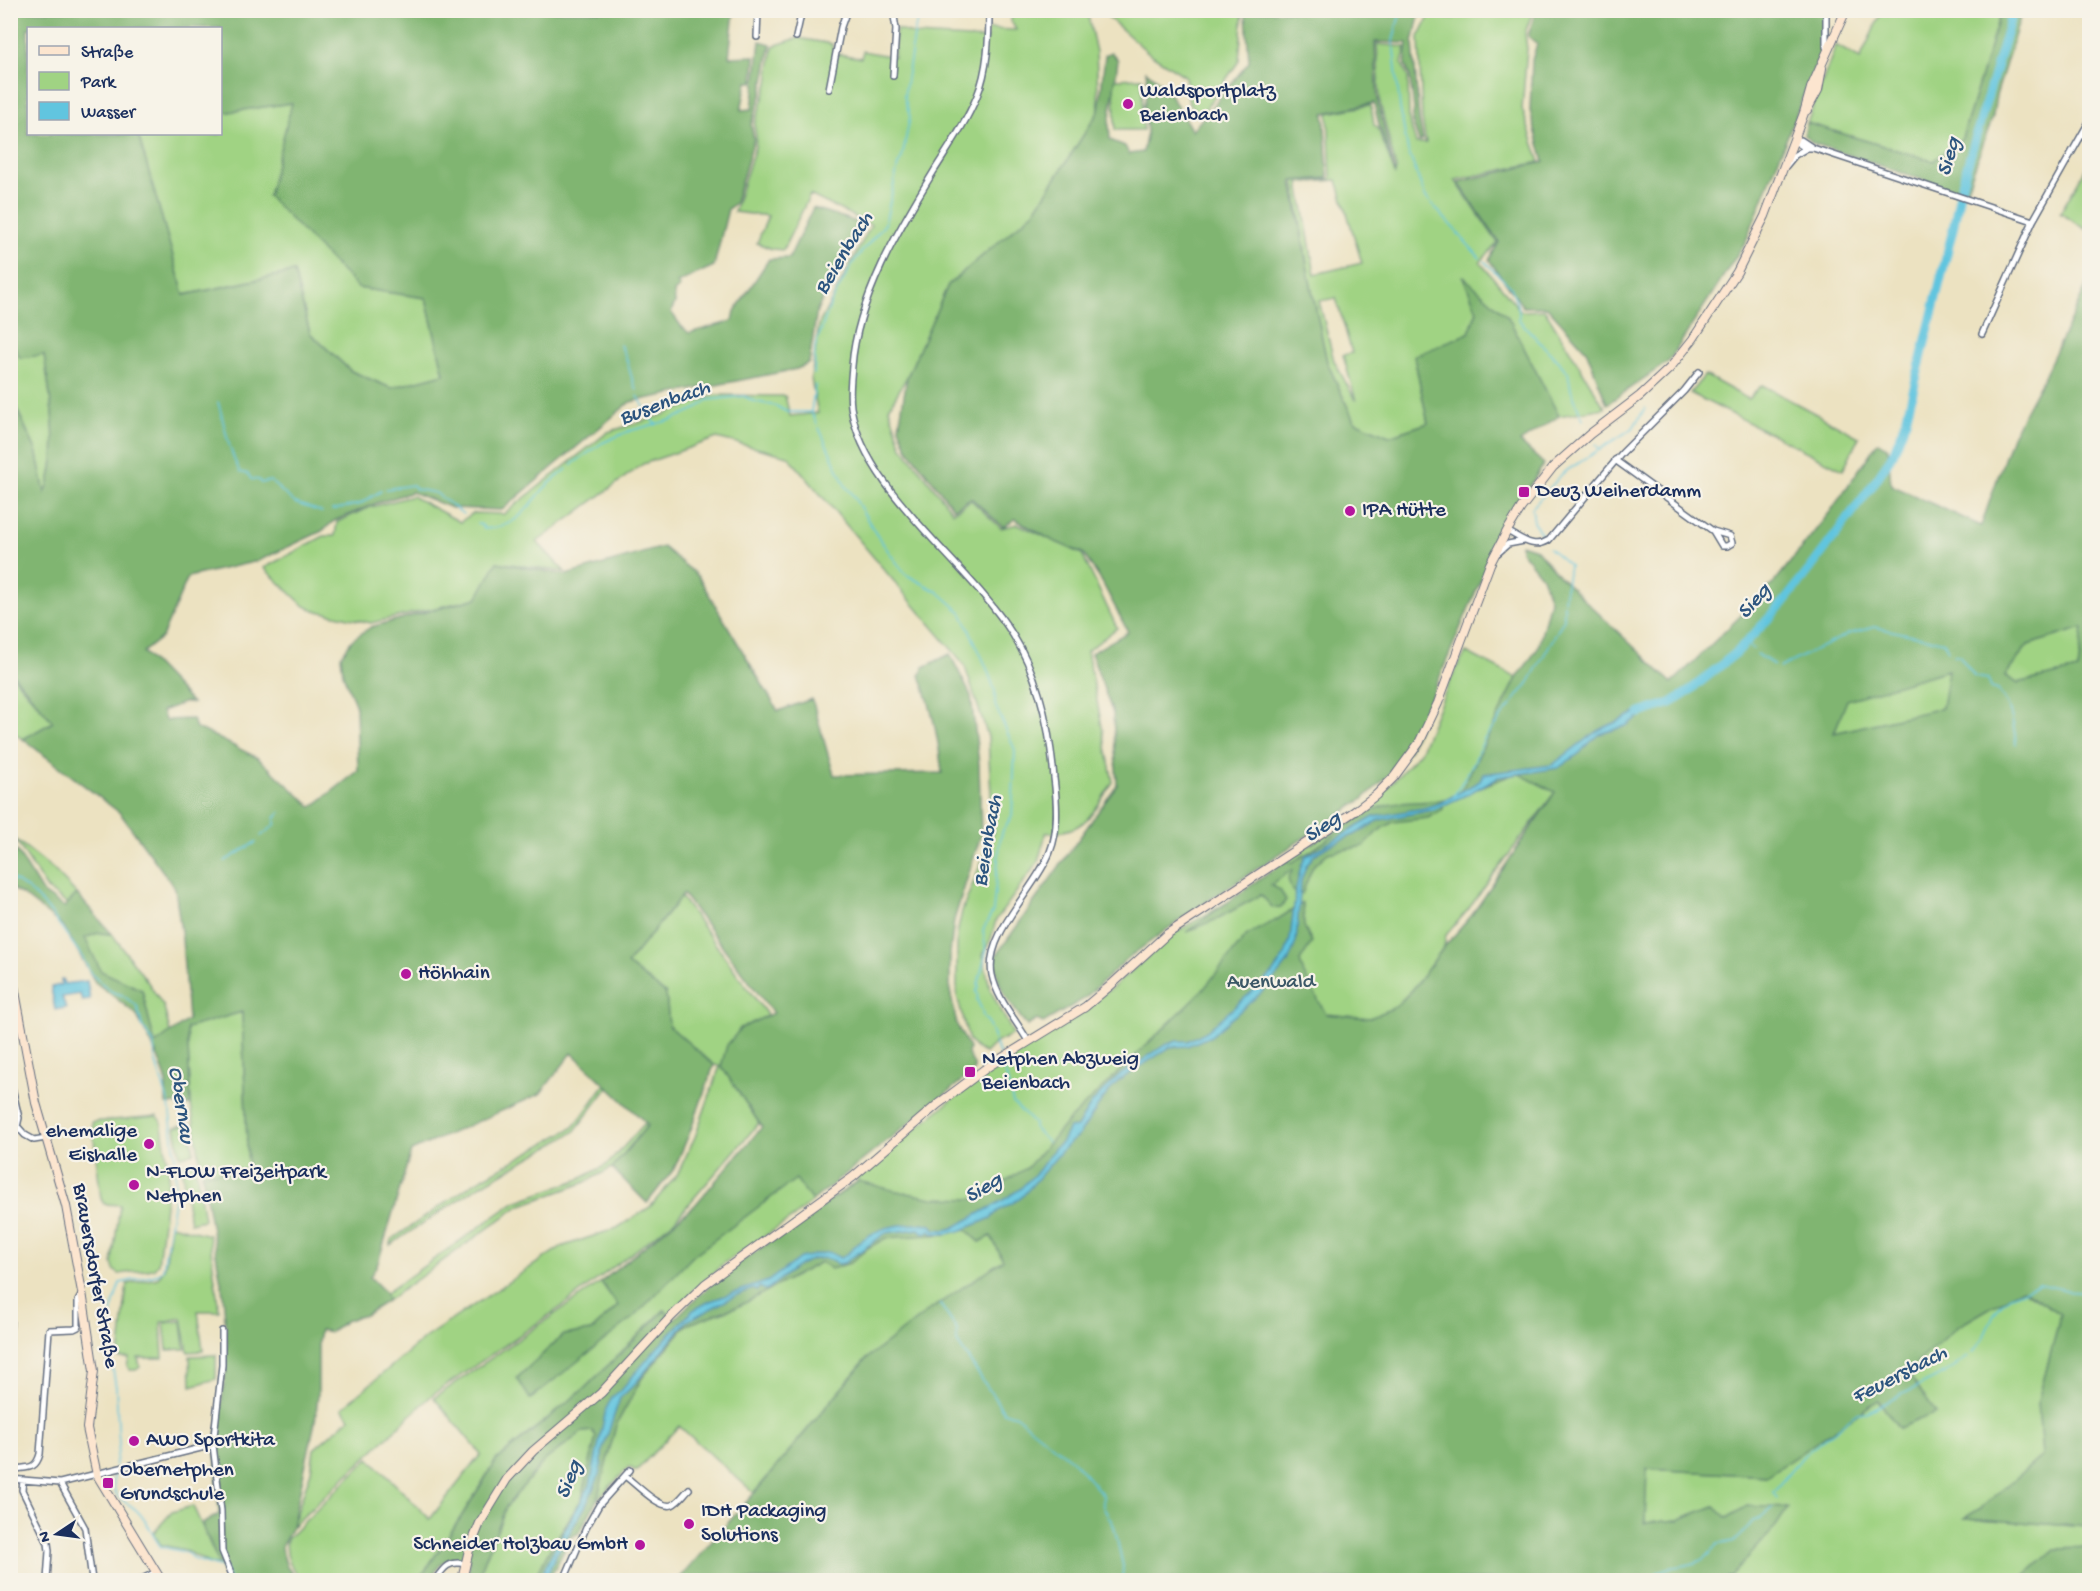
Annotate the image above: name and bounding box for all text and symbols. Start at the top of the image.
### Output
legend [27,27,222,135]
text: Straße [81,43,134,64]
text: Park [80,73,117,94]
place label: Waldsportplatz Beienbach [1139,80,1277,129]
marker: Waldsportplatz Beienbach [1121,97,1135,111]
text: Wasser [81,103,137,124]
water label: Sieg [1932,133,1968,179]
water label: Beienbach [810,208,881,300]
water label: Busenbach [616,376,714,432]
place label: Deuz Weiherdamm [1534,480,1701,505]
marker: Deuz Weiherdamm [1517,485,1531,499]
place label: IPA Hütte [1362,499,1447,524]
marker: IPA Hütte [1343,504,1357,518]
water label: Sieg [1732,578,1779,625]
water label: Beienbach [968,793,1010,889]
water label: Sieg [1300,806,1348,850]
place label: Höhhain [418,962,490,987]
marker: Höhhain [399,967,413,981]
park label: Auenwald [1227,971,1317,996]
place label: Netphen Abzweig Beienbach [981,1048,1139,1097]
water label: Obernau [161,1065,199,1147]
marker: Netphen Abzweig Beienbach [963,1065,977,1079]
place label: ehemalige Eishalle [46,1120,138,1169]
marker: ehemalige Eishalle [142,1137,156,1151]
place label: N-FLOW Freizeitpark Netphen [146,1161,328,1210]
water label: Sieg [961,1167,1009,1210]
marker: N-FLOW Freizeitpark Netphen [127,1178,141,1192]
street label: Brauersdorfer Straße [65,1181,123,1371]
water label: Feuersbach [1848,1341,1952,1411]
place label: AWO Sportkita [146,1429,276,1454]
marker: AWO Sportkita [127,1434,141,1448]
water label: Sieg [551,1456,590,1503]
place label: Obernetphen Grundschule [120,1459,234,1508]
marker: Obernetphen Grundschule [101,1476,115,1490]
place label: IDH Packaging Solutions [701,1500,827,1549]
north arrow [27,1504,87,1564]
marker: IDH Packaging Solutions [682,1517,696,1531]
text: N [35,1529,56,1544]
place label: Schneider Holzbau GmbH [413,1533,629,1558]
marker: Schneider Holzbau GmbH [633,1538,647,1552]

